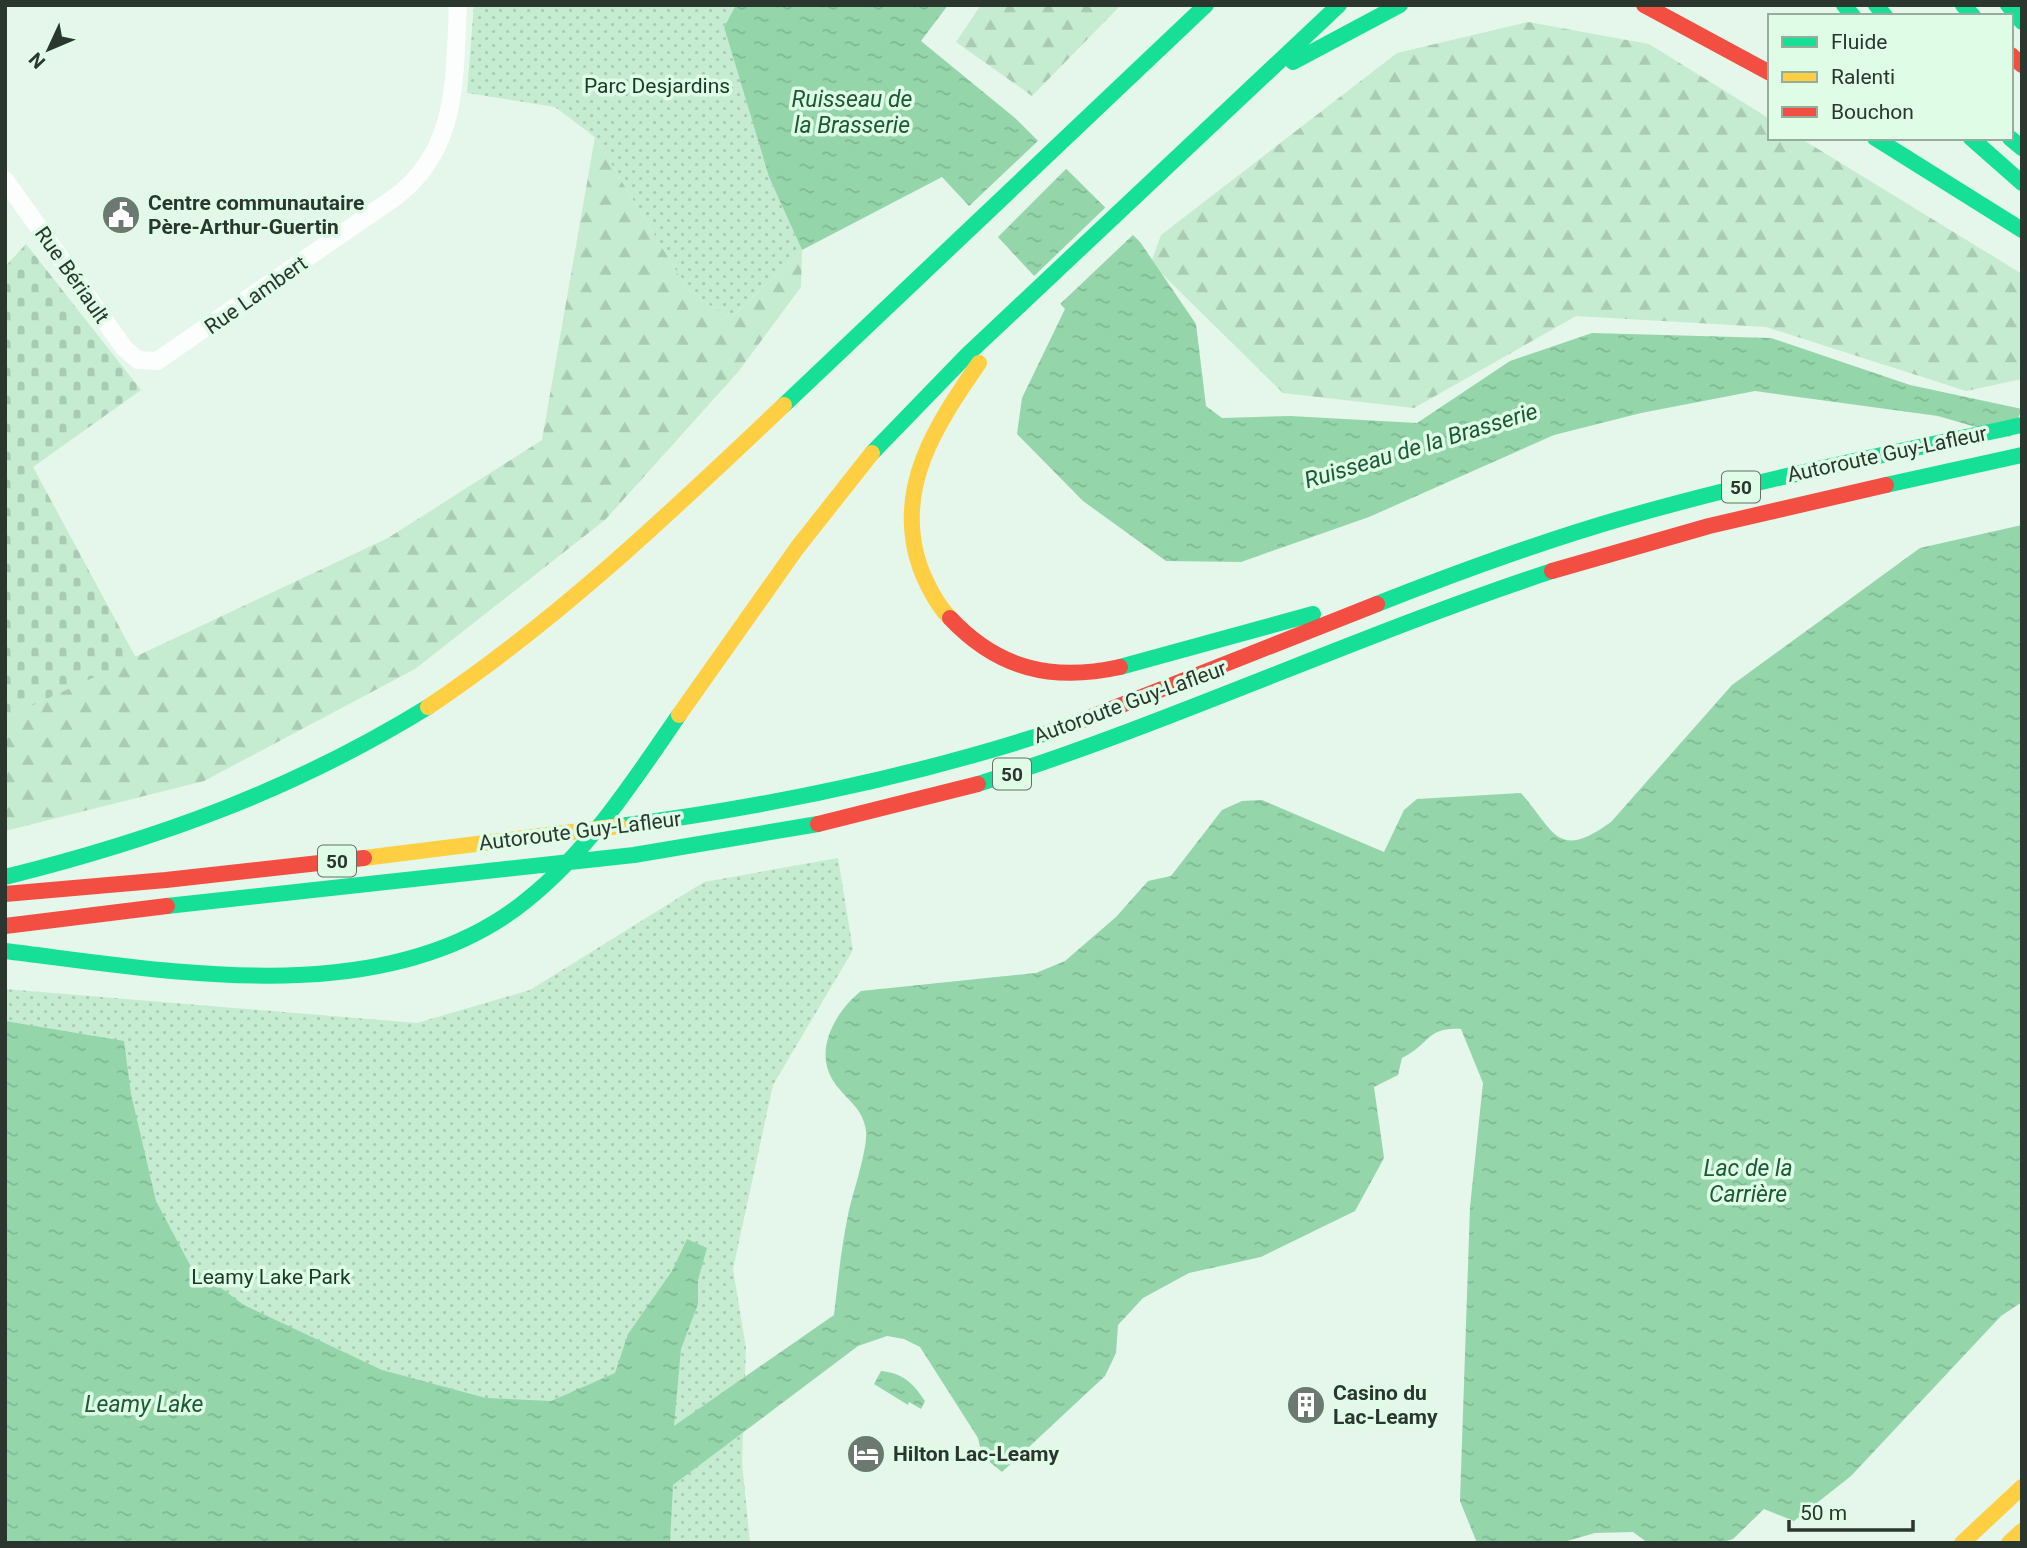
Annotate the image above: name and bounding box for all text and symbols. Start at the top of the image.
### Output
north arrow [14,14,84,84]
legend [1768,14,2013,140]
text: Fluide [1831,30,1887,54]
text: N [24,48,50,73]
text: Ralenti [1831,65,1895,89]
park label: Parc Desjardins [584,74,730,98]
water label: Ruisseau de la Brasserie [792,86,913,139]
text: Bouchon [1831,100,1914,124]
place label: Centre communautaire Père-Arthur-Guertin [148,191,364,239]
public building icon: Centre communautaire Père-Arthur-Guertin [100,194,142,236]
street label: Rue Bériault [30,222,114,328]
street label: Rue Lambert [200,251,312,339]
water label: Ruisseau de la Brasserie [1301,398,1541,494]
street label: Autoroute Guy-Lafleur [1785,421,1989,487]
road number: 50 [1722,472,1760,502]
street label: Autoroute Guy-Lafleur [1030,656,1230,748]
road number: 50 [993,758,1031,790]
street label: Autoroute Guy-Lafleur [477,807,683,855]
road number: 50 [318,846,356,876]
water label: Lac de la Carrière [1703,1155,1793,1208]
park label: Leamy Lake Park [191,1265,351,1289]
place label: Casino du Lac-Leamy [1333,1381,1438,1429]
building icon: Casino du Lac-Leamy [1285,1384,1327,1426]
water label: Leamy Lake [85,1391,204,1418]
hotel icon: Hilton Lac-Leamy [845,1433,887,1475]
place label: Hilton Lac-Leamy [893,1442,1060,1466]
scale bar [1789,1488,1913,1532]
text: 50 m [1800,1501,1847,1525]

